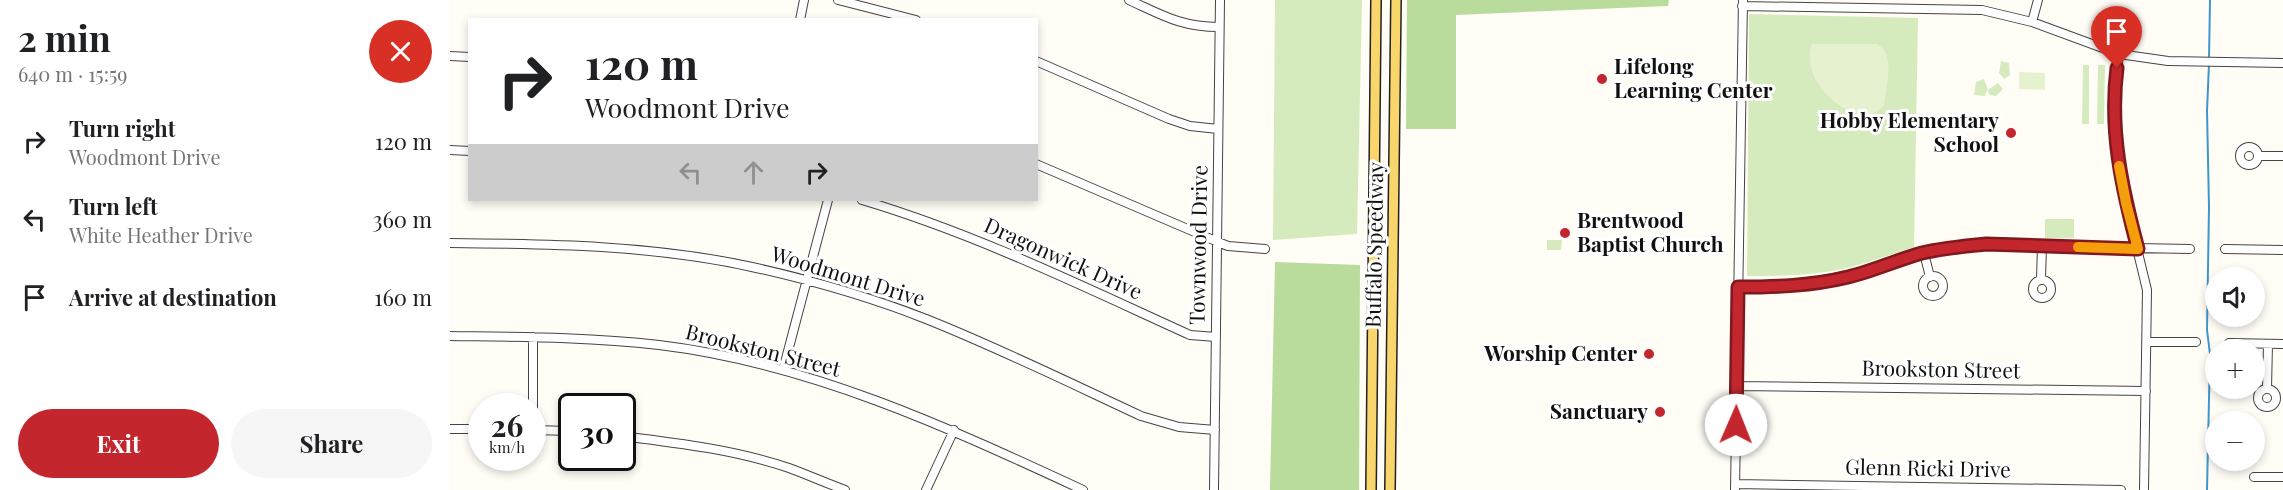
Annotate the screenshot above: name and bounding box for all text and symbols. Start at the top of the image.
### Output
pin [2091,6,2142,68]
text: 2 min [18,13,111,61]
icon: arrive [2100,15,2133,48]
button: close [369,20,432,83]
text: 120 m [585,35,698,91]
icon: right [486,42,564,120]
place label: Lifelong Learning Center [1614,51,1773,103]
text: 640 m · 15:59 [18,60,127,87]
marker: Lifelong Learning Center [1595,72,1609,86]
text: Woodmont Drive [585,89,790,125]
place label: Hobby Elementary School [1820,105,1999,157]
text: Turn right [69,113,175,143]
icon: right [18,125,51,158]
text: 120 m [375,126,432,156]
marker: Hobby Elementary School [2004,126,2018,140]
text: Woodmont Drive [69,143,221,170]
icon: left [674,156,707,189]
icon: ahead [737,156,770,189]
icon: right [800,156,833,189]
street label: Buffalo Speedway [1358,161,1388,328]
street label: Townwood Drive [1182,165,1212,325]
text: Turn left [69,191,158,221]
icon: left [18,203,51,236]
text: 360 m [372,204,432,234]
place label: Brentwood Baptist Church [1577,205,1724,257]
street label: Dragonwick Drive [980,210,1147,305]
text: White Heather Drive [69,221,253,248]
marker: Brentwood Baptist Church [1558,226,1572,240]
street label: Woodmont Drive [767,238,929,312]
map controls [2205,267,2265,471]
button: sound [2205,267,2265,327]
icon: arrive [18,281,51,314]
text: Arrive at destination [69,282,277,312]
text: 160 m [374,282,432,312]
street label: Brookston Street [683,316,844,382]
place label: Worship Center [1483,338,1637,366]
button: + [2205,339,2265,399]
marker: Worship Center [1642,347,1656,361]
street label: Brookston Street [1861,353,2021,383]
speed limit sign: 30 [558,393,636,471]
position arrow [1704,393,1768,457]
place label: Sanctuary [1550,396,1648,424]
text: 26 [491,405,523,445]
marker: Sanctuary [1653,405,1667,419]
button: Exit [18,409,219,478]
button: Share [231,409,432,478]
button: − [2205,411,2265,471]
text: km/h [489,437,525,457]
street label: Glenn Ricki Drive [1845,452,2011,482]

